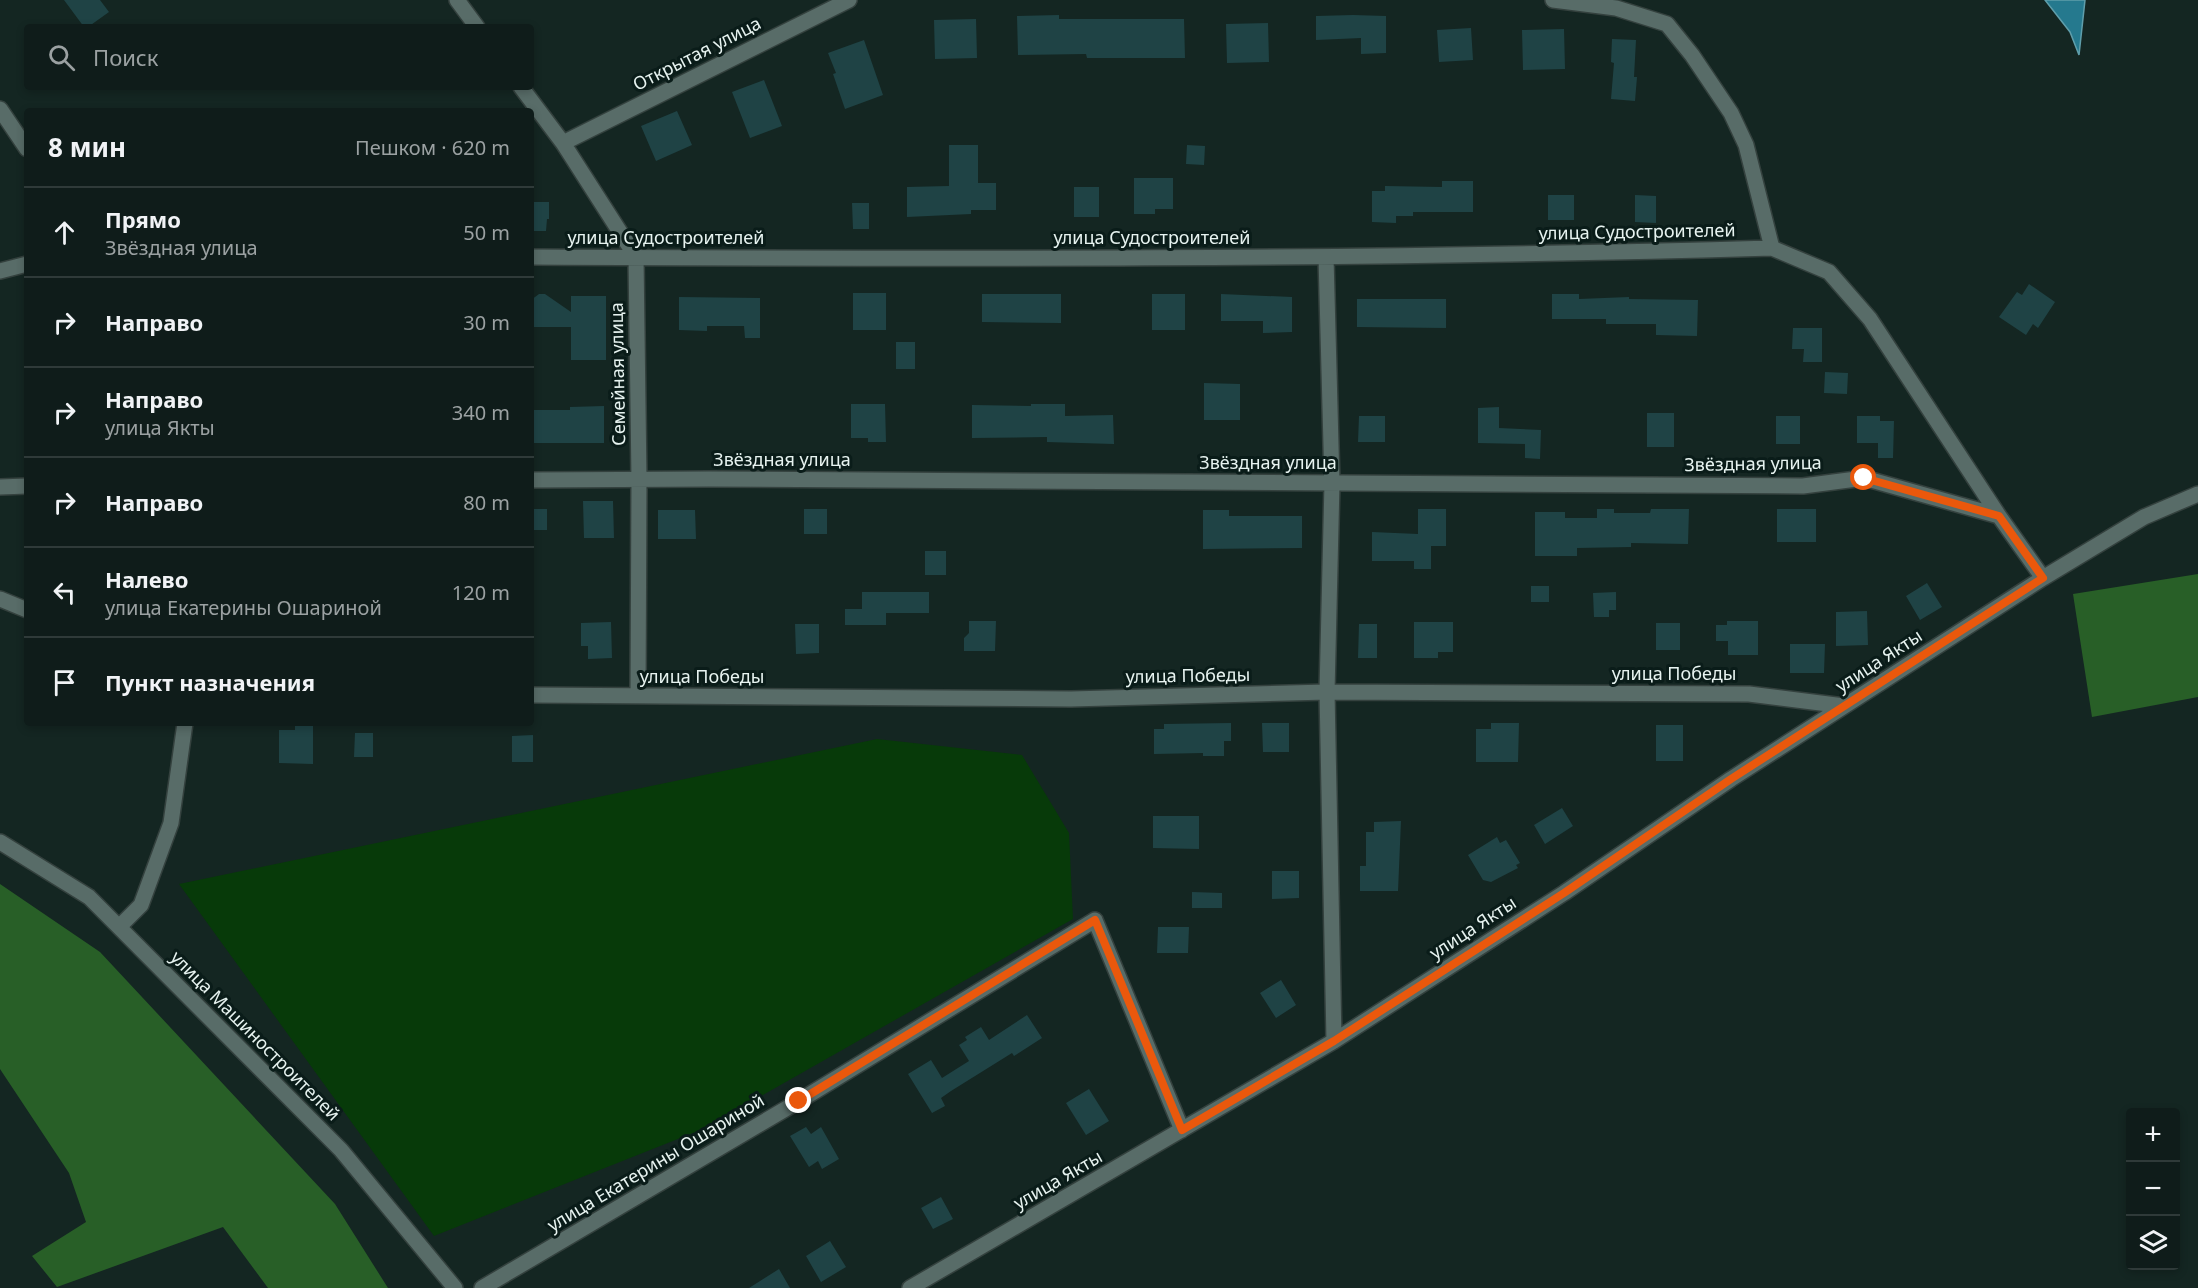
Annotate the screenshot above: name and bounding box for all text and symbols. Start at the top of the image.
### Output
street label: Открытая улица [628,10,765,96]
search box [24,24,534,90]
icon: search [45,41,78,74]
text: Поиск [93,42,158,72]
text: 8 мин [48,129,126,165]
text: Пешком · 620 m [355,134,510,161]
text: Прямо [105,204,181,234]
icon: ahead [48,216,81,249]
street label: улица Судостроителей [1538,217,1736,245]
text: 50 m [463,219,510,246]
street label: улица Судостроителей [568,225,764,249]
street label: улица Судостроителей [1054,225,1250,249]
text: Звёздная улица [105,234,258,261]
street label: Семейная улица [604,302,630,446]
icon: right [48,306,81,339]
text: Направо [105,307,203,337]
text: 30 m [463,309,510,336]
text: Направо [105,384,203,414]
icon: right [48,396,81,429]
text: 340 m [452,399,510,426]
text: улица Якты [105,414,215,441]
street label: Звёздная улица [713,447,851,471]
street label: Звёздная улица [1199,450,1337,474]
street label: Звёздная улица [1684,450,1822,476]
route start [1850,464,1876,490]
icon: right [48,486,81,519]
text: Направо [105,487,203,517]
text: 80 m [463,489,510,516]
text: Налево [105,564,188,594]
icon: left [48,576,81,609]
text: 120 m [452,579,510,606]
text: улица Екатерины Ошариной [105,594,382,621]
street label: улица Якты [1830,623,1926,697]
street label: улица Победы [1612,661,1736,685]
street label: улица Победы [1125,662,1251,688]
street label: улица Победы [640,664,764,688]
icon: arrive [48,666,81,699]
text: Пункт назначения [105,667,315,697]
street label: улица Якты [1424,890,1520,964]
street label: улица Машиностроителей [166,945,346,1125]
route end [785,1087,811,1113]
street label: улица Екатерины Ошариной [542,1088,768,1237]
map controls [2126,1108,2180,1270]
button: + [2126,1108,2180,1162]
street label: улица Якты [1009,1144,1106,1214]
button: − [2126,1162,2180,1216]
button: layers [2126,1216,2180,1270]

